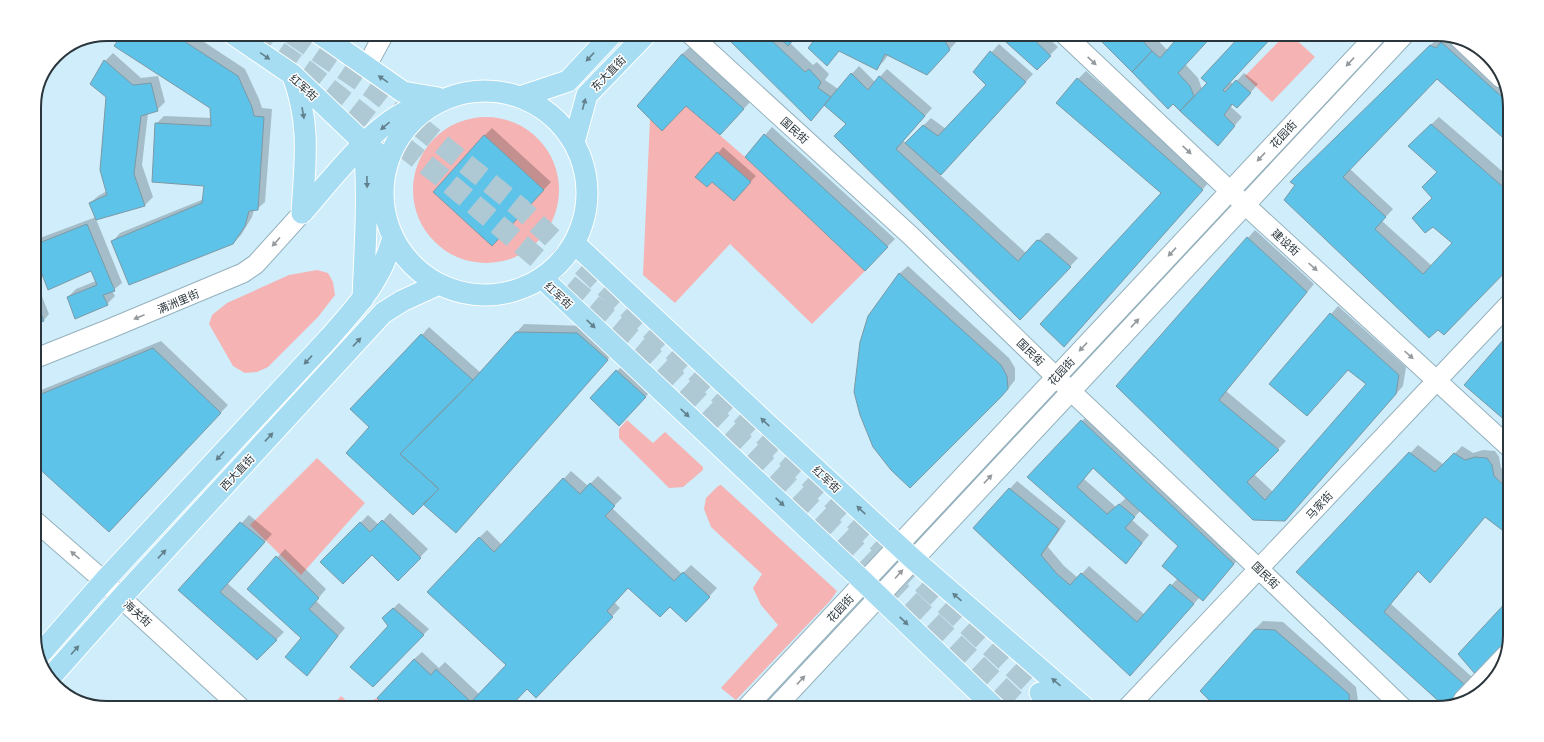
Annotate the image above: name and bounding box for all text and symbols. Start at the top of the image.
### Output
one-way arrow [260,52,270,60]
street label: 东大直街 [587,52,629,94]
one-way arrow [586,53,595,62]
one-way arrow [1088,56,1097,65]
one-way arrow [1346,58,1355,67]
street label: 红军街 [287,70,321,104]
one-way arrow [378,75,388,83]
one-way arrow [581,98,587,110]
one-way arrow [300,107,306,119]
street label: 国民街 [778,113,812,147]
street label: 花园街 [1266,117,1300,151]
one-way arrow [379,122,390,131]
one-way arrow [1182,145,1192,155]
one-way arrow [1257,153,1266,162]
one-way arrow [364,176,370,189]
street label: 建设街 [1269,225,1303,259]
one-way arrow [271,237,280,247]
one-way arrow [1168,247,1177,257]
one-way arrow [1308,262,1318,272]
street label: 红军街 [542,278,576,312]
street label: 满洲里街 [155,286,201,316]
one-way arrow [134,314,145,320]
one-way arrow [1130,318,1139,328]
one-way arrow [586,319,595,328]
street label: 国民街 [1014,335,1048,369]
one-way arrow [352,337,361,346]
one-way arrow [1079,342,1088,352]
one-way arrow [1404,350,1414,359]
street label: 花园街 [1044,354,1078,388]
one-way arrow [304,355,313,365]
one-way arrow [680,408,690,418]
one-way arrow [760,418,770,427]
one-way arrow [264,432,274,442]
one-way arrow [215,451,225,461]
street label: 西大直街 [217,451,257,493]
street label: 红军街 [810,462,844,496]
one-way arrow [983,474,993,484]
street label: 马家街 [1302,488,1336,522]
one-way arrow [774,498,785,507]
one-way arrow [856,506,866,515]
one-way arrow [157,549,167,559]
one-way arrow [70,550,80,560]
street label: 国民街 [1249,558,1283,592]
one-way arrow [895,569,904,579]
street label: 花园街 [823,591,857,625]
one-way arrow [952,593,963,602]
street label: 海关街 [121,596,155,630]
one-way arrow [899,616,909,626]
one-way arrow [70,645,80,655]
one-way arrow [797,674,806,685]
one-way arrow [1050,678,1061,687]

